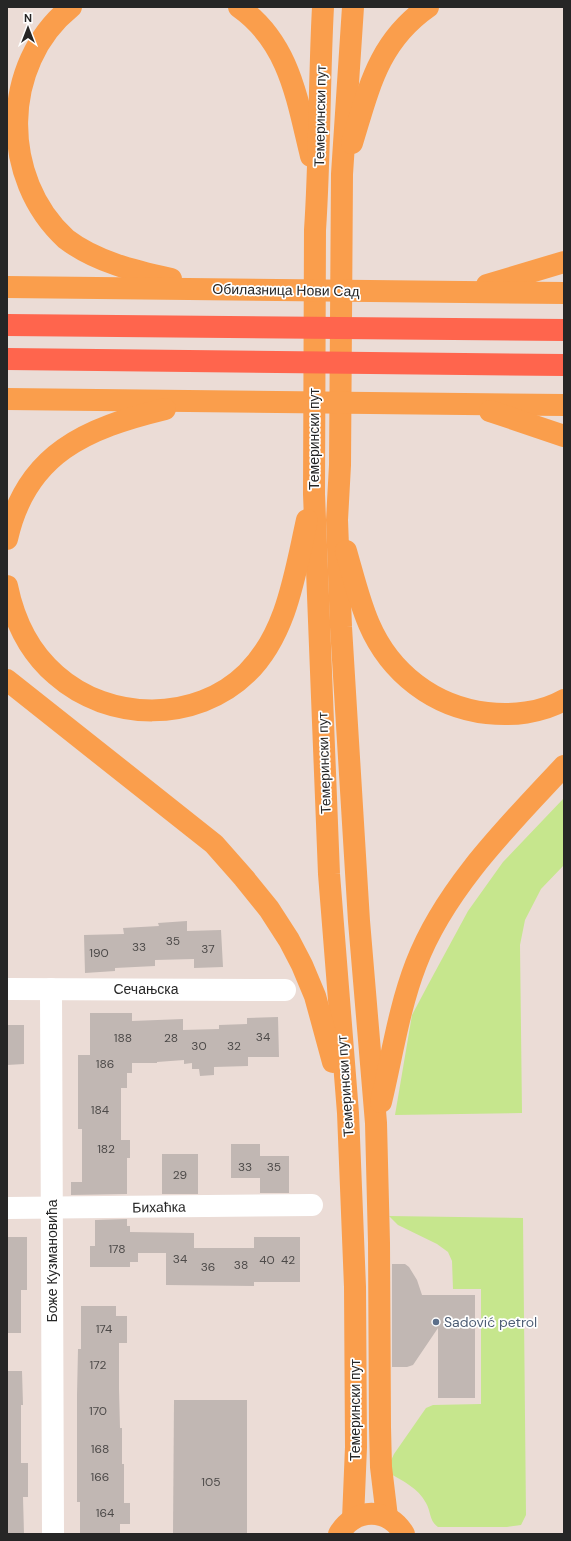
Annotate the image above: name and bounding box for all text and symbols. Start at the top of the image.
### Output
north arrow [8,8,48,48]
text: N [24,11,32,25]
street label: Темерински пут [310,64,330,167]
street label: Обилазница Нови Сад [212,280,360,300]
street label: Темерински пут [305,387,323,490]
street label: Темерински пут [313,711,335,814]
house number: 35 [166,933,180,949]
house number: 33 [132,939,146,955]
house number: 37 [201,941,215,957]
house number: 190 [89,945,109,961]
street label: Сечањска [113,980,179,998]
house number: 34 [256,1029,270,1045]
house number: 188 [114,1030,132,1046]
house number: 28 [164,1030,178,1046]
street label: Темерински пут [332,1034,358,1137]
house number: 30 [191,1038,207,1054]
house number: 32 [227,1038,241,1054]
house number: 186 [96,1056,114,1072]
house number: 184 [91,1102,109,1118]
house number: 182 [97,1141,115,1157]
house number: 33 [238,1159,252,1175]
house number: 35 [267,1159,281,1175]
house number: 29 [173,1167,187,1183]
street label: Бихаћка [132,1198,186,1216]
street label: Боже Кузмановића [43,1199,61,1323]
house number: 178 [108,1241,126,1257]
house number: 34 [173,1251,187,1267]
house number: 40 [259,1252,275,1268]
house number: 42 [281,1252,295,1268]
house number: 38 [234,1257,248,1273]
house number: 36 [201,1259,215,1275]
place label: Sadović petrol [444,1313,537,1331]
marker: Sadović petrol [431,1317,441,1327]
house number: 174 [96,1321,112,1337]
house number: 172 [90,1357,106,1373]
street label: Темерински пут [346,1358,364,1461]
house number: 170 [89,1403,107,1419]
house number: 168 [91,1441,109,1457]
house number: 166 [91,1469,109,1485]
house number: 105 [201,1474,221,1490]
house number: 164 [96,1505,114,1521]

